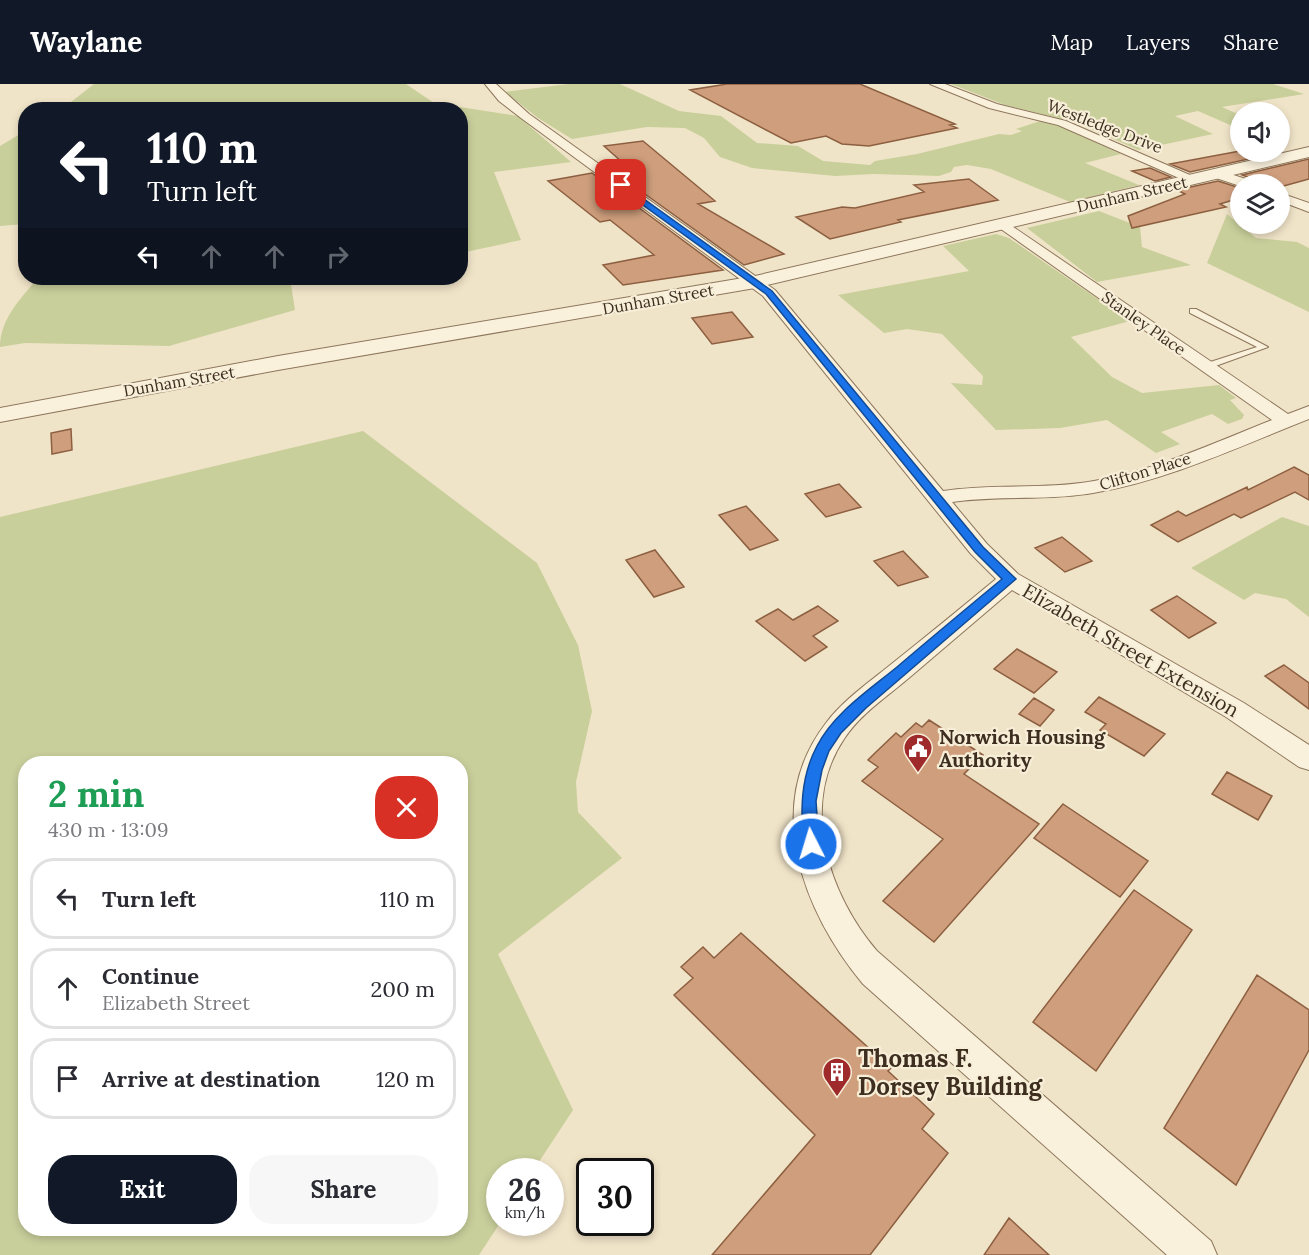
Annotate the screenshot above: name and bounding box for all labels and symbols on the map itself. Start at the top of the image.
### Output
street label: Westledge Drive [1045,95,1166,157]
pin [595,159,646,210]
street label: Dunham Street [1075,171,1190,216]
street label: Dunham Street [601,279,716,319]
street label: Stanley Place [1098,287,1190,360]
street label: Dunham Street [122,361,237,401]
street label: Clifton Place [1097,448,1193,494]
street label: Elizabeth Street Extension [1018,578,1244,722]
place label: Norwich Housing Authority [939,724,1106,772]
public building icon: Norwich Housing Authority [902,732,934,774]
position arrow [779,812,843,876]
place label: Thomas F. Dorsey Building [858,1043,1044,1102]
building icon: Thomas F. Dorsey Building [821,1056,853,1098]
speed limit sign: 30 [576,1158,654,1236]

